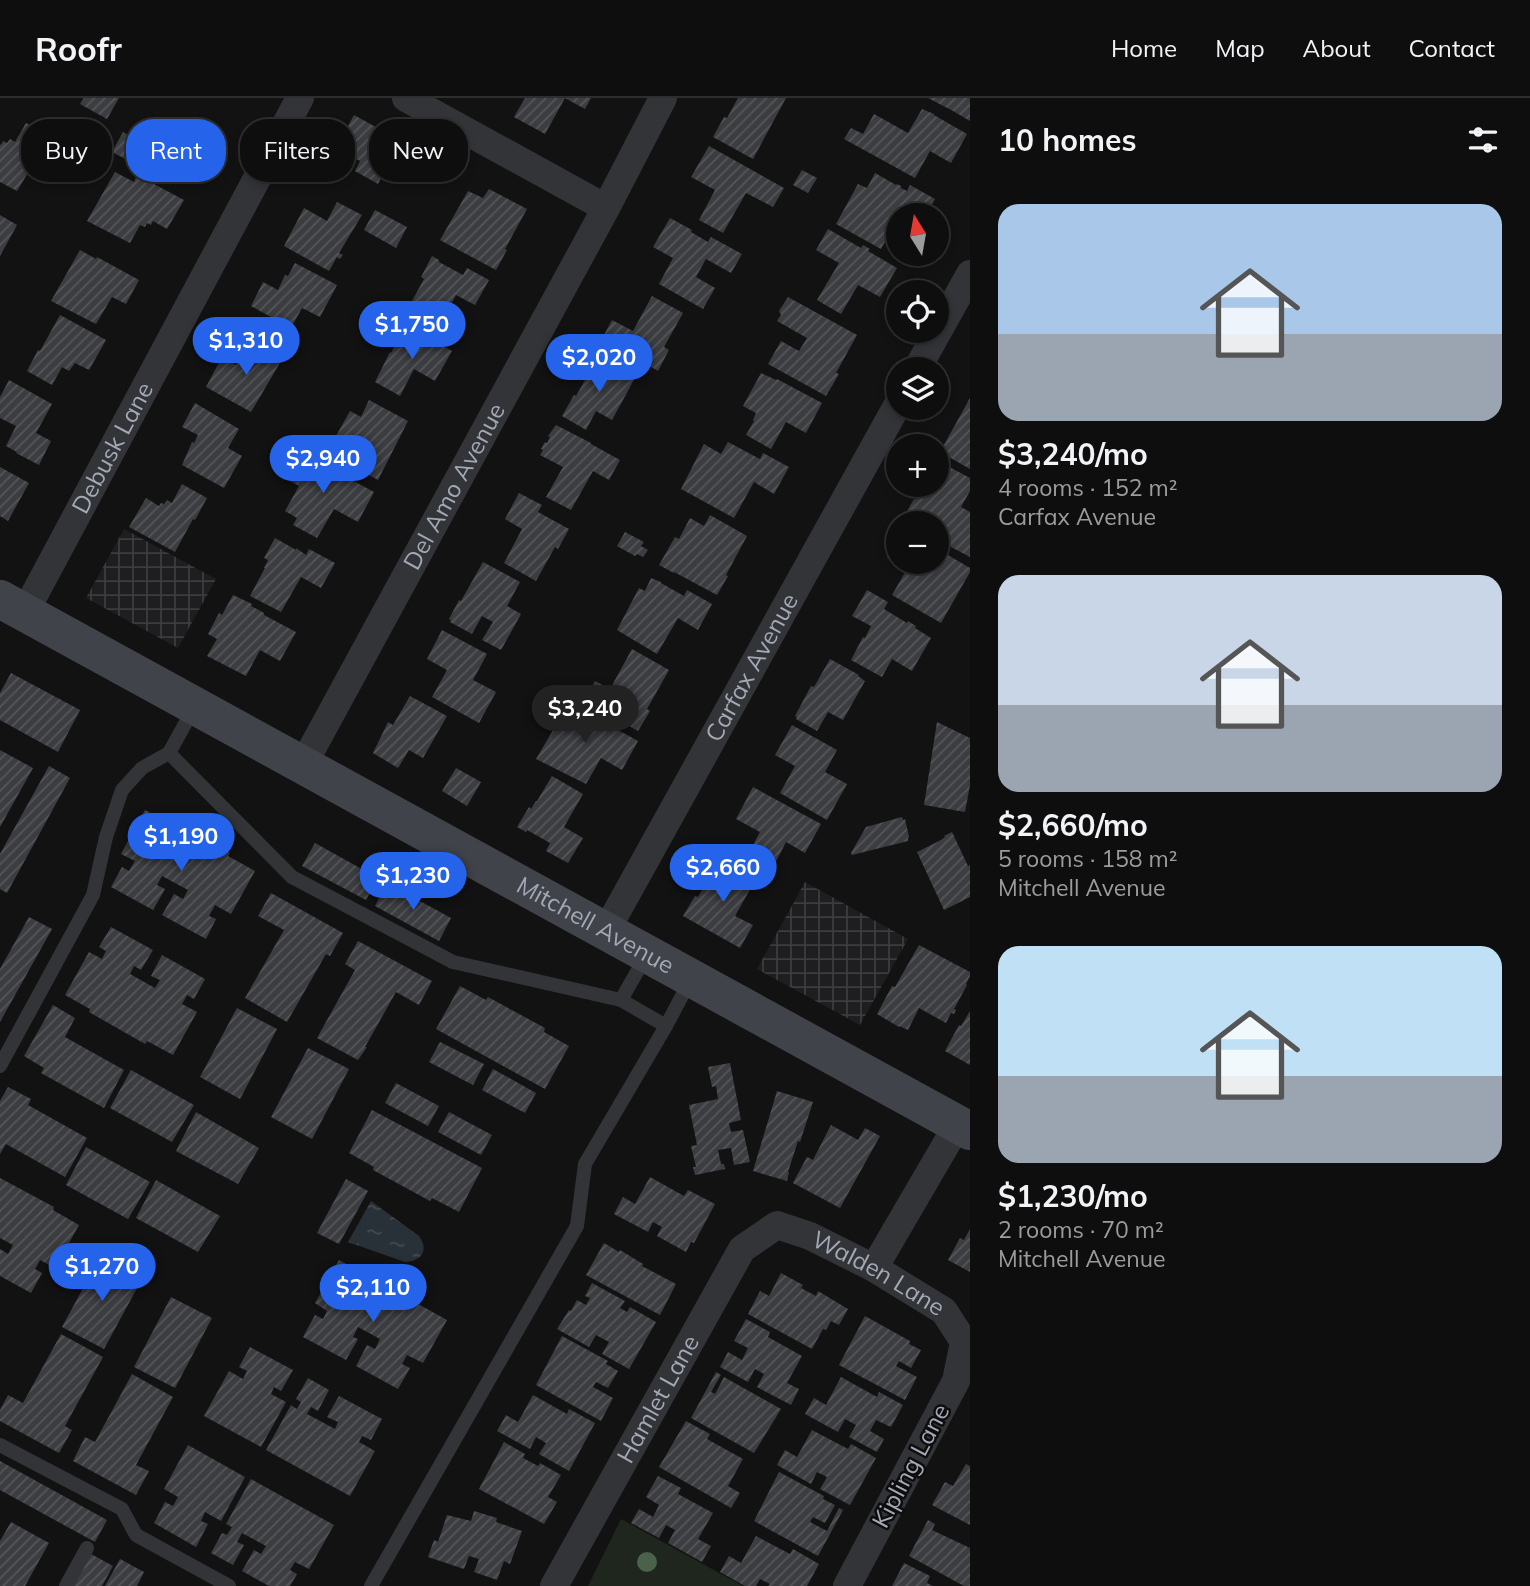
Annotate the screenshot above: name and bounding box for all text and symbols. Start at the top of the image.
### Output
text: Roofr [35,28,122,69]
text: Home [1111,33,1177,63]
text: Map [1215,33,1265,63]
text: About [1303,33,1371,63]
text: Contact [1409,33,1495,63]
chip: Buy [21,119,112,182]
chip: Rent [126,119,226,182]
chip: Filters [240,119,355,182]
chip: New [369,119,468,182]
text: 10 homes [998,121,1137,159]
icon: filters [1464,121,1502,159]
north arrow [886,203,948,266]
map controls [886,203,949,574]
icon: home [1187,250,1313,376]
button: locate [886,280,949,343]
pin: $1,750 [355,302,469,361]
text: $1,750 [375,309,449,338]
pin: $1,310 [189,317,303,377]
text: $1,310 [209,325,283,354]
pin: $2,020 [542,334,656,394]
text: $2,020 [562,342,636,371]
button: layers [886,357,949,420]
street label: Debusk Lane [65,377,159,518]
street label: Del Amo Avenue [396,397,511,575]
button: + [886,434,949,497]
text: $3,240/mo [998,435,1148,473]
pin: $2,940 [266,436,380,495]
text: $2,940 [286,443,360,472]
text: 4 rooms · 152 m² [998,473,1178,502]
text: Carfax Avenue [998,502,1156,531]
button: − [886,511,949,574]
street label: Carfax Avenue [698,588,804,747]
icon: home [1187,621,1313,747]
pin: $3,240 [528,686,642,745]
text: $3,240 [548,693,622,722]
text: $2,660/mo [998,806,1148,844]
pin: $1,190 [124,814,238,873]
text: $1,190 [144,821,218,850]
pin: $2,660 [666,844,780,904]
text: 5 rooms · 158 m² [998,844,1178,873]
pin: $1,230 [356,852,470,912]
text: $2,660 [686,852,760,881]
text: $1,230 [376,860,450,889]
street label: Mitchell Avenue [512,869,680,980]
text: Mitchell Avenue [998,873,1166,902]
icon: home [1187,992,1313,1118]
text: $1,230/mo [998,1177,1148,1215]
text: 2 rooms · 70 m² [998,1215,1164,1244]
street label: Walden Lane [807,1223,951,1322]
pin: $1,270 [45,1244,159,1303]
text: Mitchell Avenue [998,1244,1166,1273]
text: $1,270 [65,1251,139,1280]
pin: $2,110 [316,1264,430,1324]
text: $2,110 [336,1272,410,1301]
street label: Hamlet Lane [610,1329,705,1468]
street label: Kipling Lane [865,1398,955,1533]

